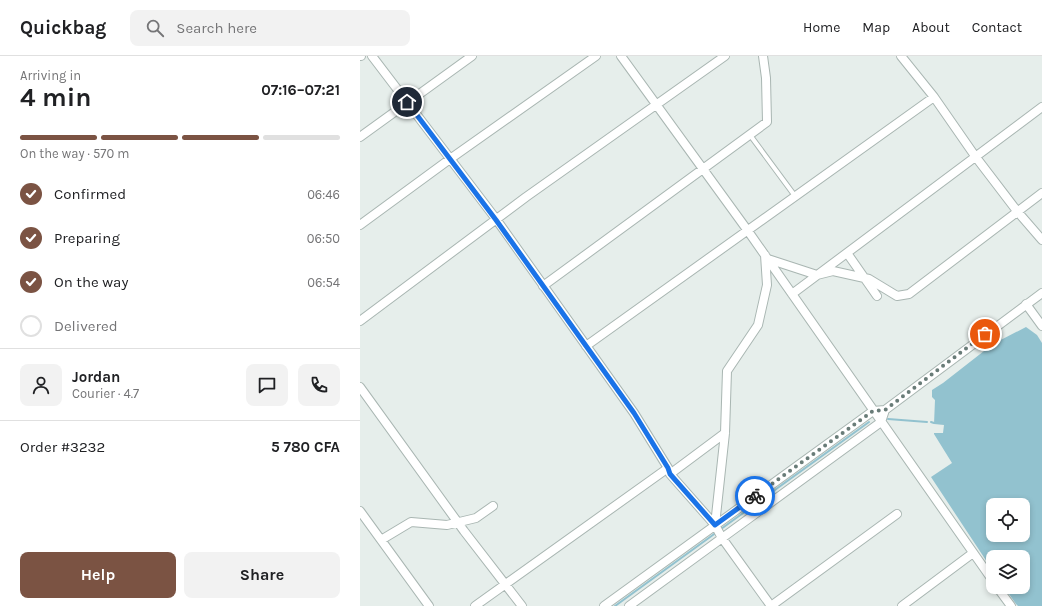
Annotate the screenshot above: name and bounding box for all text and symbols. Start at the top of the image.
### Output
search box [130,10,410,46]
text: Quickbag [20,17,106,39]
icon: search [144,17,166,39]
text: Search here [176,19,257,37]
text: Home [803,19,840,36]
text: Map [862,19,890,36]
text: About [912,19,950,36]
text: Contact [972,19,1022,36]
text: Arriving in [20,68,81,83]
text: 07:16–07:21 [261,81,340,99]
text: 4 min [20,82,91,113]
pin [390,85,424,119]
icon: home [396,91,418,113]
text: On the way · 570 m [20,146,129,161]
icon: check [20,183,42,205]
text: Confirmed [54,185,126,203]
text: 06:46 [307,187,340,202]
icon: check [20,227,42,249]
text: Preparing [54,229,120,247]
text: 06:50 [307,231,340,246]
icon: check [20,271,42,293]
text: On the way [54,273,128,291]
text: 06:54 [307,275,340,290]
text: Delivered [54,317,118,335]
pin [968,317,1002,351]
icon: bag [974,323,996,345]
button: person [20,364,62,406]
button: chat [246,364,288,406]
button: phone [298,364,340,406]
text: Jordan [72,368,120,386]
text: Courier · 4.7 [72,386,139,401]
text: Order #3232 [20,438,105,456]
text: 5 780 CFA [271,438,340,456]
courier [735,476,775,516]
icon: bike [744,485,766,507]
map controls [986,498,1030,594]
button: locate [986,498,1030,542]
button: layers [986,550,1030,594]
button: Help [20,552,176,598]
button: Share [184,552,340,598]

